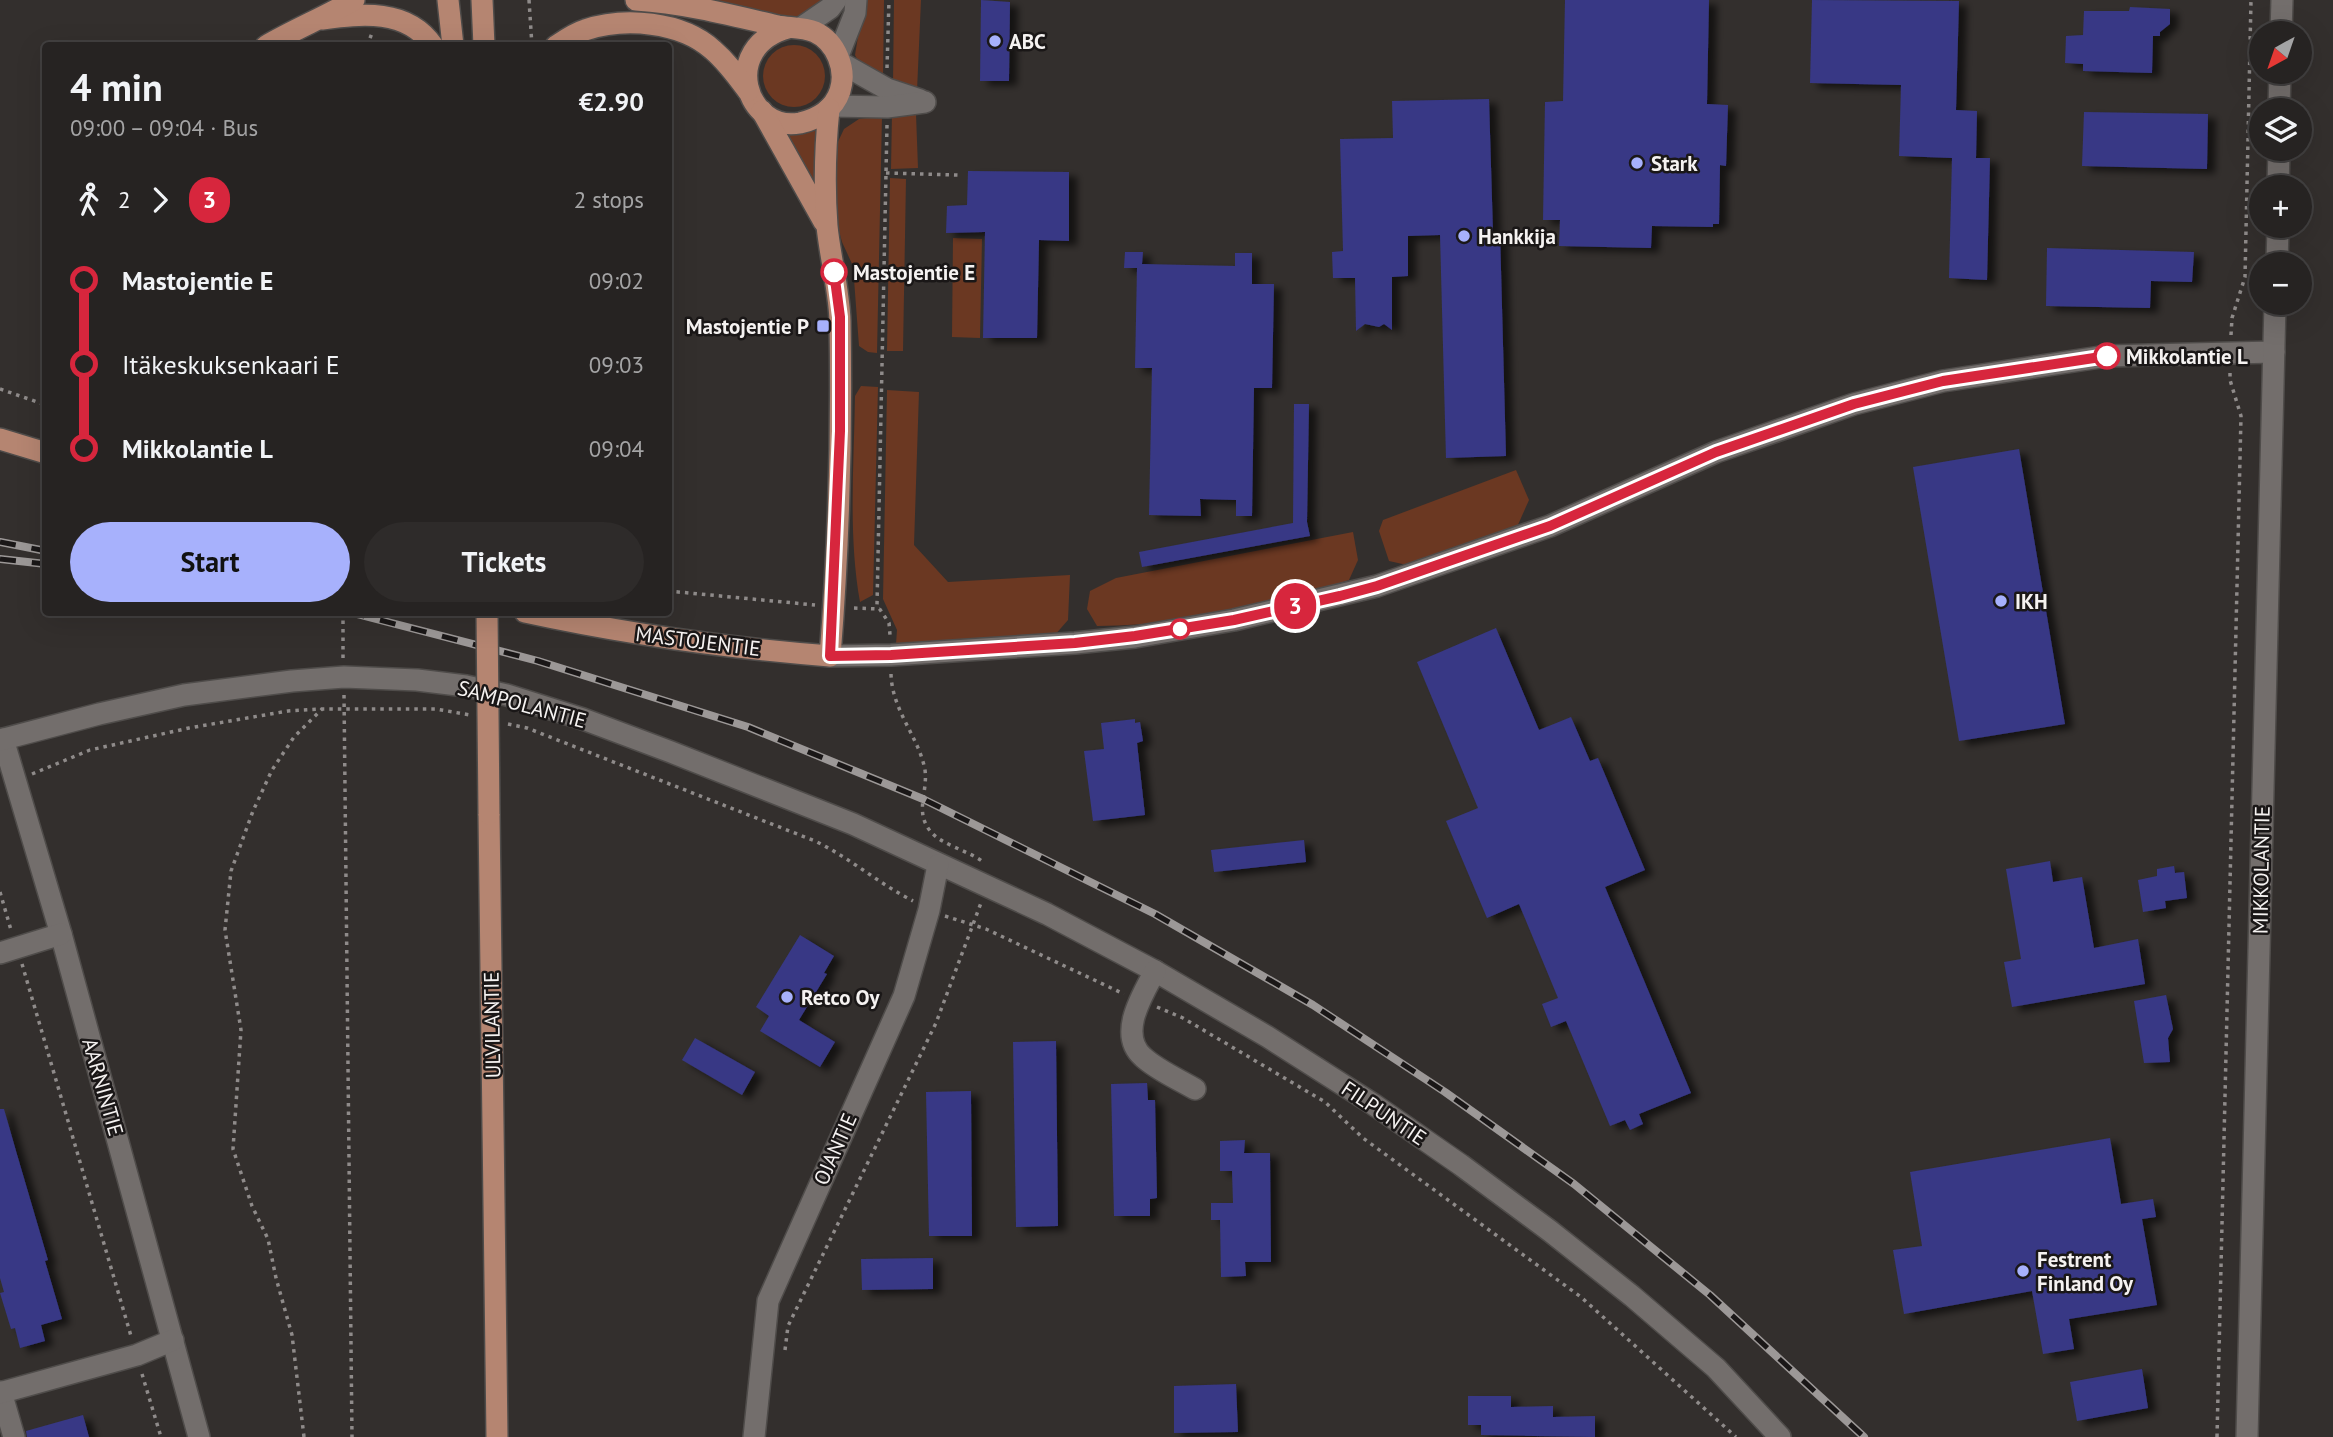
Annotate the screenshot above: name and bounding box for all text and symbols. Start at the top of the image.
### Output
north arrow [2249,21,2312,84]
map controls [2249,21,2312,315]
place label: ABC [1009,28,1046,55]
marker: ABC [987,33,1003,49]
text: 4 min [70,62,163,111]
text: €2.90 [579,85,644,118]
button: layers [2249,98,2312,161]
text: 09:00 – 09:04 · Bus [70,113,258,142]
place label: Stark [1651,150,1698,177]
marker: Stark [1629,155,1645,171]
button: + [2249,175,2312,238]
icon: walk [70,181,108,219]
icon: forward [141,181,179,219]
text: 3 [203,184,216,215]
text: 2 [118,185,131,214]
text: 2 stops [574,185,644,214]
place label: Hankkija [1478,223,1556,250]
marker: Hankkija [1456,228,1472,244]
button: − [2249,252,2312,315]
marker: Mastojentie E [821,259,847,285]
place label: Mastojentie E [853,259,975,286]
text: Mastojentie E [122,264,273,297]
text: 09:02 [589,266,644,295]
place label: Mastojentie P [686,313,809,340]
marker: Mastojentie P [815,318,831,334]
marker: Mikkolantie L [2094,343,2120,369]
place label: Mikkolantie L [2126,343,2248,370]
text: Itäkeskuksenkaari E [122,348,340,381]
text: 09:03 [589,350,644,379]
text: Mikkolantie L [122,432,273,465]
text: 09:04 [589,434,644,463]
button: Start [70,522,350,602]
button: Tickets [364,522,644,602]
line badge: 3 [1272,583,1318,629]
place label: IKH [2015,588,2048,615]
text: 3 [1288,590,1302,621]
marker: IKH [1993,593,2009,609]
unlabelled marker [1170,619,1190,639]
street label: MASTOJENTIE [634,620,762,662]
street label: SAMPOLANTIE [455,674,589,734]
street label: MIKKOLANTIE [2246,806,2276,934]
street label: ULVILANTIE [478,971,506,1079]
place label: Retco Oy [801,984,880,1011]
marker: Retco Oy [779,989,795,1005]
street label: AARNINTIE [76,1035,130,1139]
street label: FILPUNTIE [1336,1075,1432,1151]
street label: OJANTIE [807,1109,863,1189]
place label: Festrent Finland Oy [2037,1246,2134,1297]
marker: Festrent Finland Oy [2015,1263,2031,1279]

